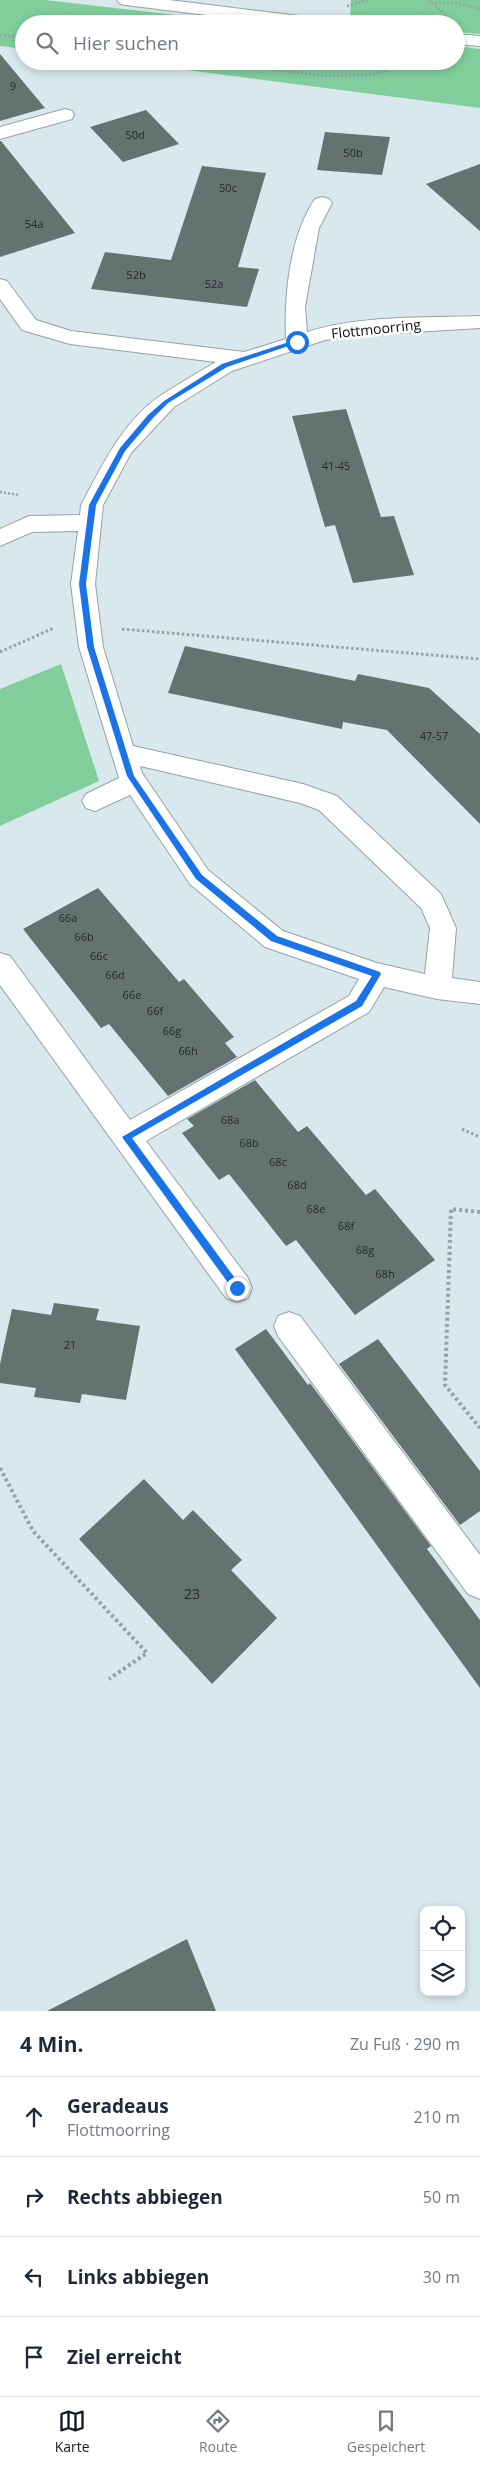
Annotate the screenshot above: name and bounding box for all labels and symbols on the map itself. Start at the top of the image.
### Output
house number: 9 [10,78,16,93]
house number: 50d [125,127,145,142]
house number: 50b [343,145,363,160]
house number: 50c [219,180,237,195]
house number: 54a [25,216,43,231]
house number: 52b [126,267,146,282]
house number: 52a [205,276,223,291]
street label: Flottmoorring [330,314,422,343]
route start [286,331,309,354]
house number: 41-45 [322,458,350,473]
house number: 47-57 [420,728,448,743]
house number: 66a [59,910,77,925]
house number: 66b [74,929,94,944]
house number: 66c [90,948,108,963]
house number: 66d [105,967,125,982]
house number: 66e [123,987,141,1002]
house number: 66f [147,1003,164,1018]
house number: 66g [163,1023,181,1038]
house number: 66h [178,1043,198,1058]
house number: 68a [221,1112,239,1127]
house number: 68b [239,1135,259,1150]
house number: 68c [269,1154,287,1169]
house number: 68d [287,1177,307,1192]
house number: 68e [307,1201,325,1216]
house number: 68f [338,1218,355,1233]
house number: 68g [356,1242,374,1257]
house number: 68h [375,1266,395,1281]
route end [226,1277,249,1300]
house number: 21 [64,1337,76,1352]
house number: 23 [184,1584,200,1603]

